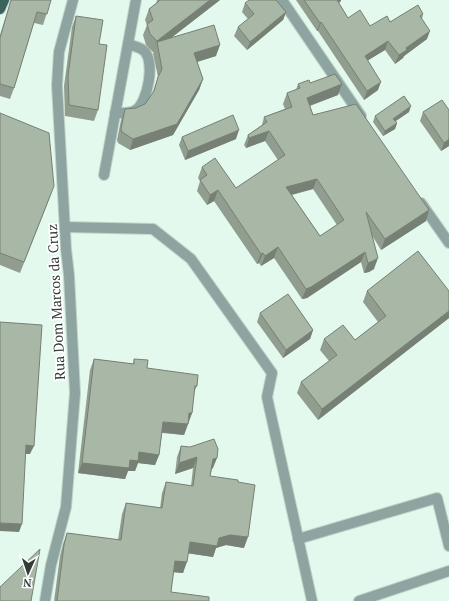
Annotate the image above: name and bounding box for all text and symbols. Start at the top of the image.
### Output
street label: Rua Dom Marcos da Cruz [42,223,69,380]
north arrow [8,553,48,593]
text: N [22,576,32,590]

